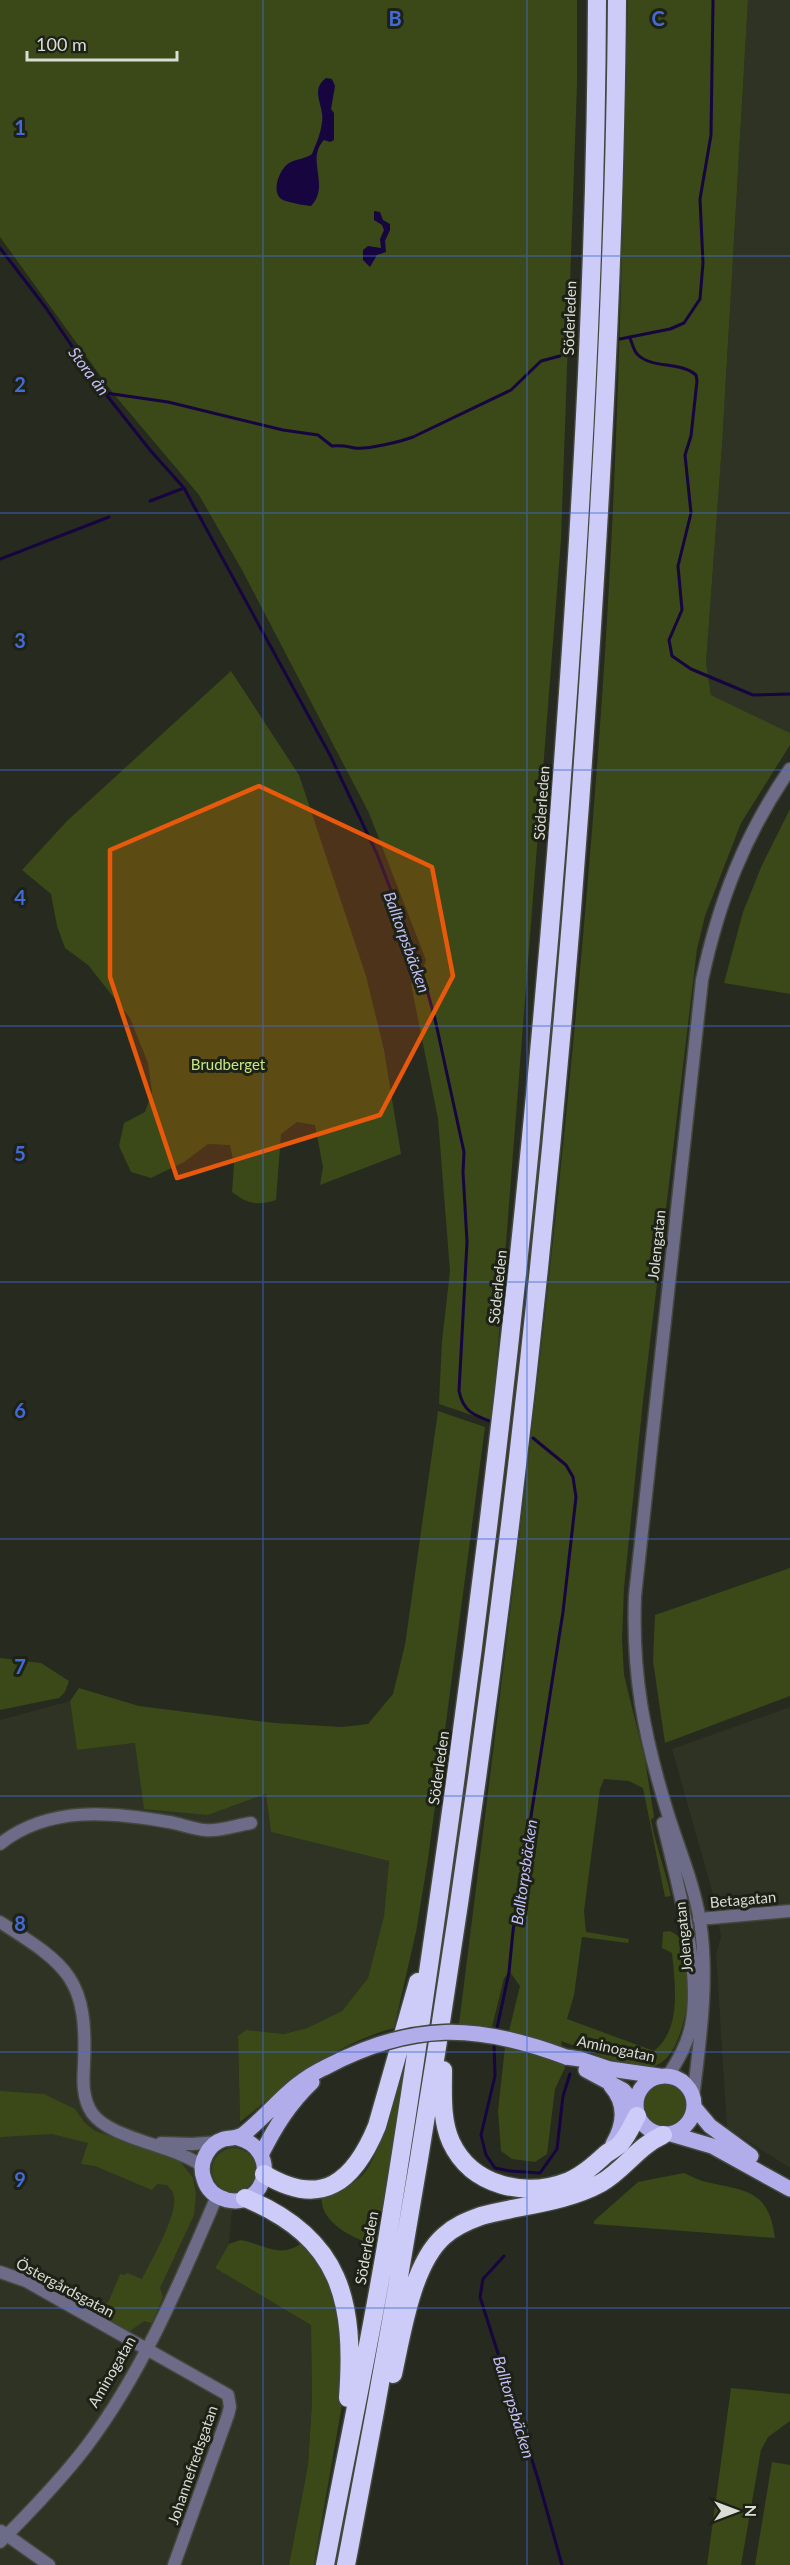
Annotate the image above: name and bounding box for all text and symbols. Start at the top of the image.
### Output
text: B [388,6,402,30]
text: C [651,6,665,30]
scale bar [27,24,177,62]
text: 100 m [36,33,87,55]
text: 1 [14,115,26,139]
street label: Söderleden [559,280,579,356]
water label: Stora ån [65,343,114,398]
text: 2 [14,372,26,396]
text: 3 [14,628,26,652]
street label: Söderleden [529,765,553,841]
text: 4 [14,885,26,909]
water label: Balltorpsbäcken [380,889,435,995]
park label: Brudberget [191,1055,266,1073]
text: 5 [14,1141,26,1165]
street label: Jolengatan [643,1209,669,1281]
street label: Söderleden [484,1249,510,1325]
text: 6 [14,1398,26,1422]
text: 7 [14,1654,26,1678]
street label: Söderleden [424,1730,452,1806]
water label: Balltorpsbäcken [507,1818,540,1926]
street label: Betagatan [709,1887,777,1911]
street label: Jolengatan [670,1901,696,1973]
text: 8 [14,1911,26,1935]
street label: Aminogatan [576,2031,657,2065]
text: 9 [14,2167,26,2191]
street label: Söderleden [351,2210,381,2286]
street label: Östergårdsgatan [13,2254,118,2321]
street label: Aminogatan [84,2333,139,2410]
water label: Balltorpsbäcken [490,2353,539,2460]
street label: Johannefredsgatan [163,2403,221,2526]
north arrow [706,2481,766,2541]
text: N [742,2505,761,2517]

